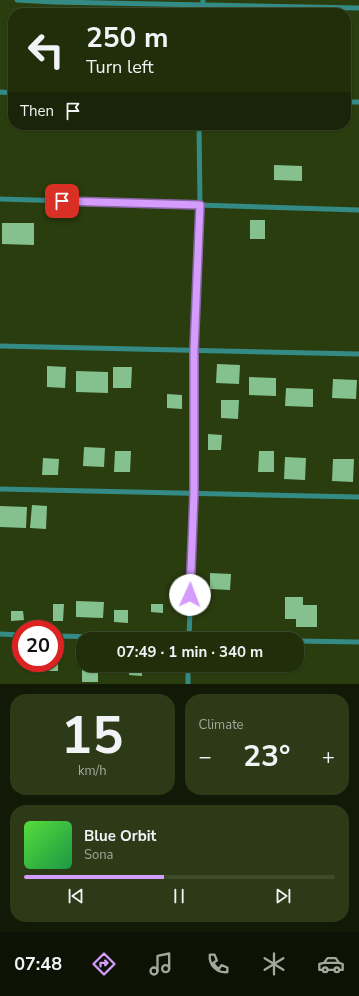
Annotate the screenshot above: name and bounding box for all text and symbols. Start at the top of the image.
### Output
text: 250 m [86,19,169,57]
icon: left [20,24,72,76]
text: Turn left [86,55,154,79]
icon: arrive [62,100,84,122]
text: Then [20,101,54,121]
pin [45,184,79,218]
icon: arrive [51,190,73,212]
position arrow [169,574,211,616]
speed limit sign: 20 [12,620,64,672]
text: 07:49 · 1 min · 340 m [117,642,263,662]
text: 15 [61,700,123,771]
text: Climate [199,716,244,734]
text: 23° [243,736,290,777]
text: − [199,742,212,772]
text: + [322,742,335,772]
text: km/h [78,762,107,780]
text: Blue Orbit [84,826,156,846]
text: Sona [84,846,114,864]
icon: previous [65,885,87,907]
icon: pause [168,885,190,907]
icon: next [272,885,294,907]
icon: directions [90,950,118,978]
icon: music [147,950,175,978]
icon: phone [204,950,232,978]
icon: climate [260,950,288,978]
icon: car [317,950,345,978]
text: 07:48 [14,952,62,976]

